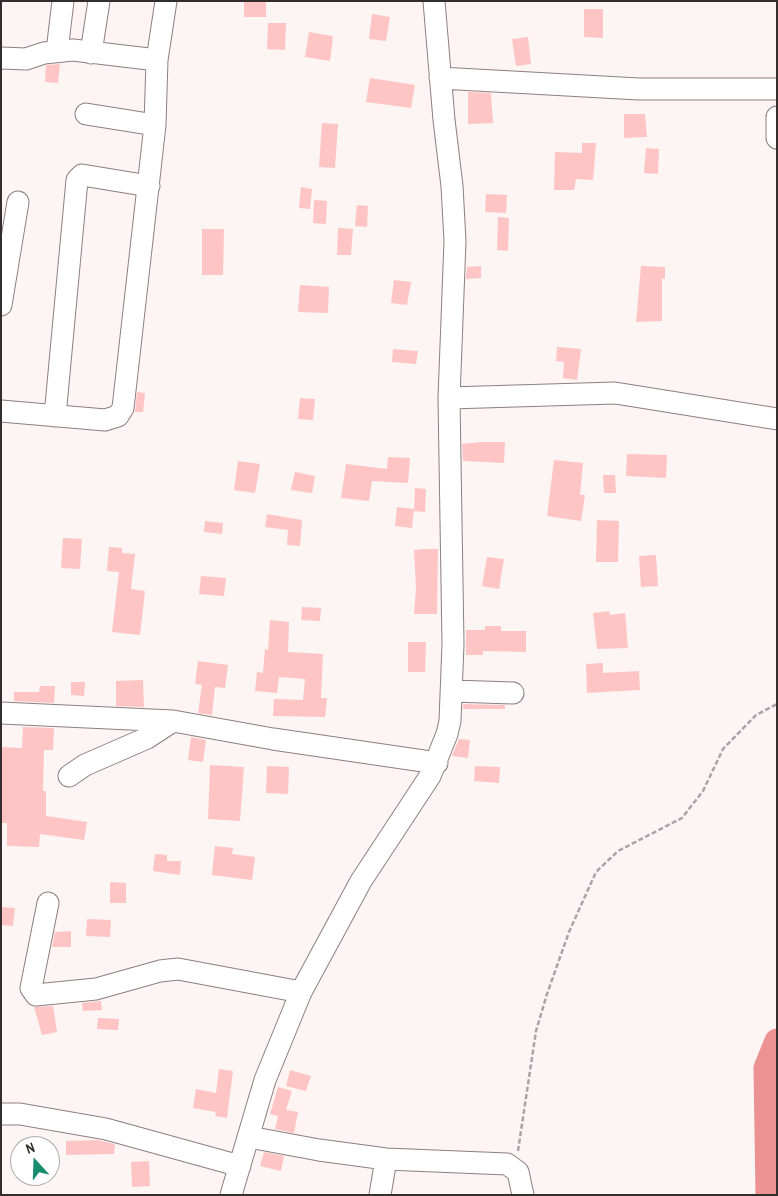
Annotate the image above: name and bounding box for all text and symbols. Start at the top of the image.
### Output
north arrow [10,1136,60,1186]
text: N [23,1138,37,1158]

